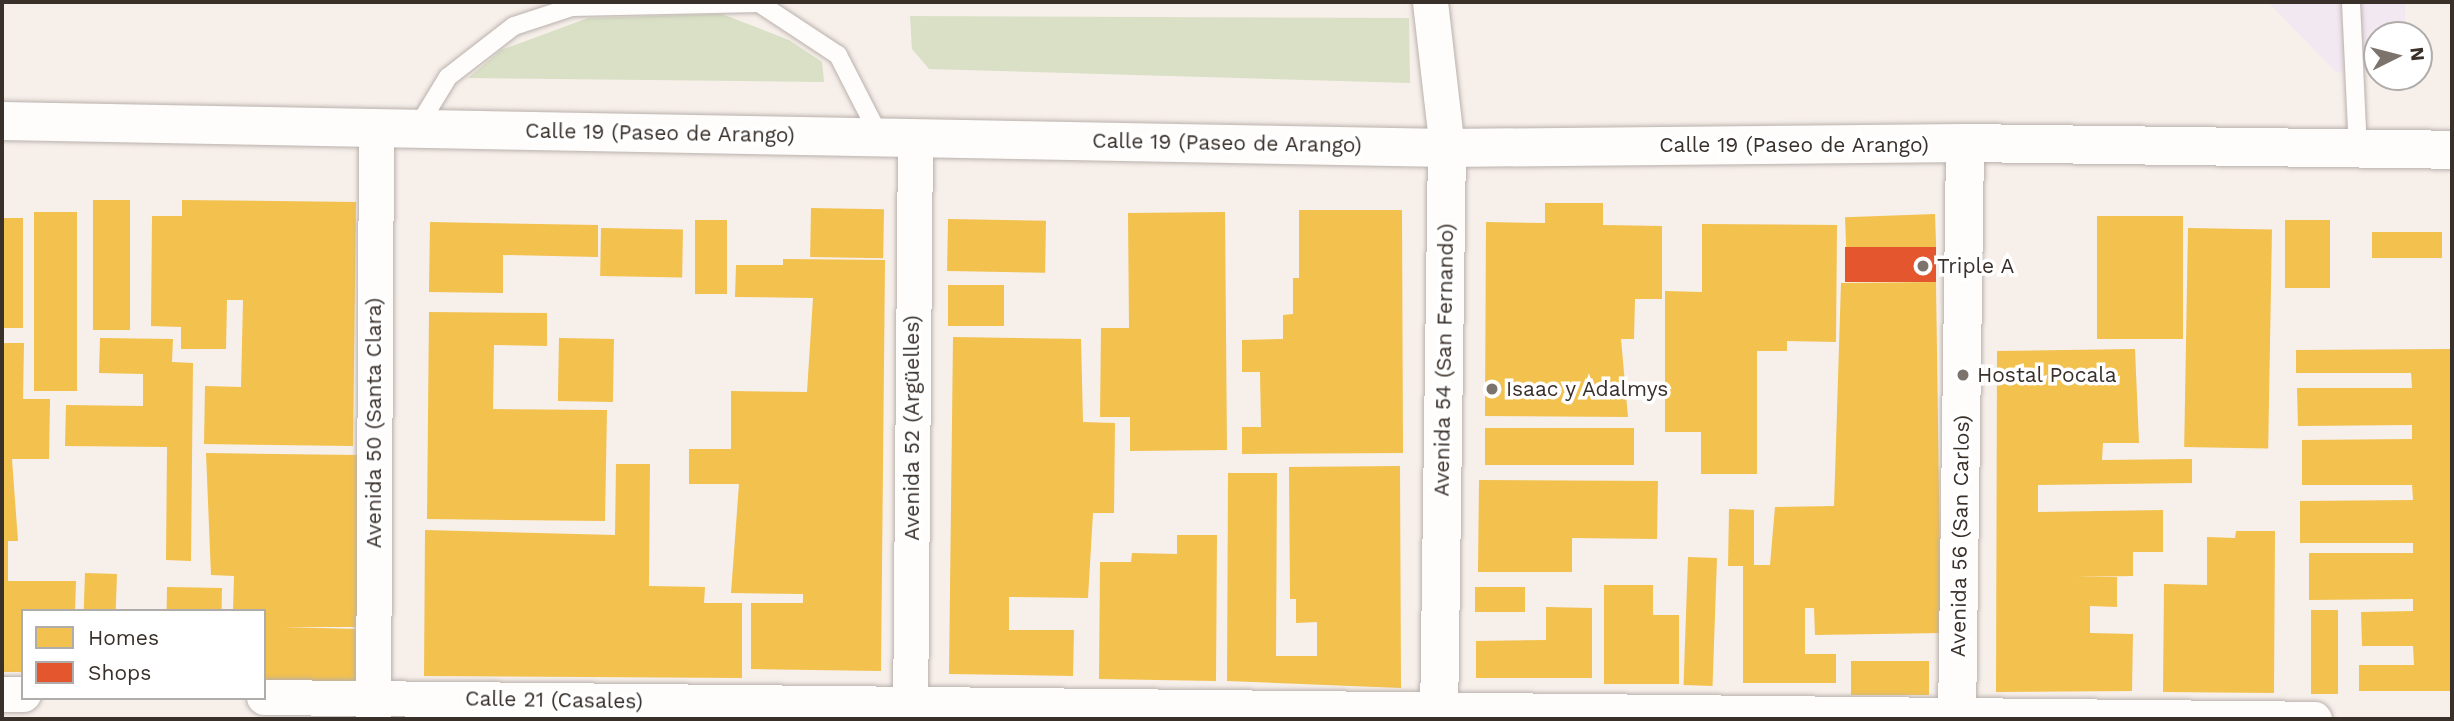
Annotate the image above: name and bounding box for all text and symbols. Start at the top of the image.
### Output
north arrow [2363,21,2433,91]
text: N [2405,46,2430,62]
street label: Calle 19 (Paseo de Arango) [524,118,796,148]
street label: Calle 19 (Paseo de Arango) [1091,128,1363,158]
street label: Calle 19 (Paseo de Arango) [1659,132,1929,158]
street label: Avenida 54 (San Fernando) [1429,223,1459,497]
place label: Triple A [1937,253,2015,279]
marker: Triple A [1915,258,1931,274]
street label: Avenida 50 (Santa Clara) [361,297,387,549]
street label: Avenida 52 (Argüelles) [899,315,925,541]
place label: Hostal Pocala [1977,362,2117,388]
marker: Hostal Pocala [1955,367,1971,383]
place label: Isaac y Adalmys [1506,376,1670,402]
marker: Isaac y Adalmys [1484,381,1500,397]
street label: Avenida 56 (San Carlos) [1945,414,1975,658]
legend [21,609,266,700]
text: Homes [88,625,159,650]
text: Shops [88,660,151,685]
street label: Calle 21 (Casales) [465,686,643,714]

